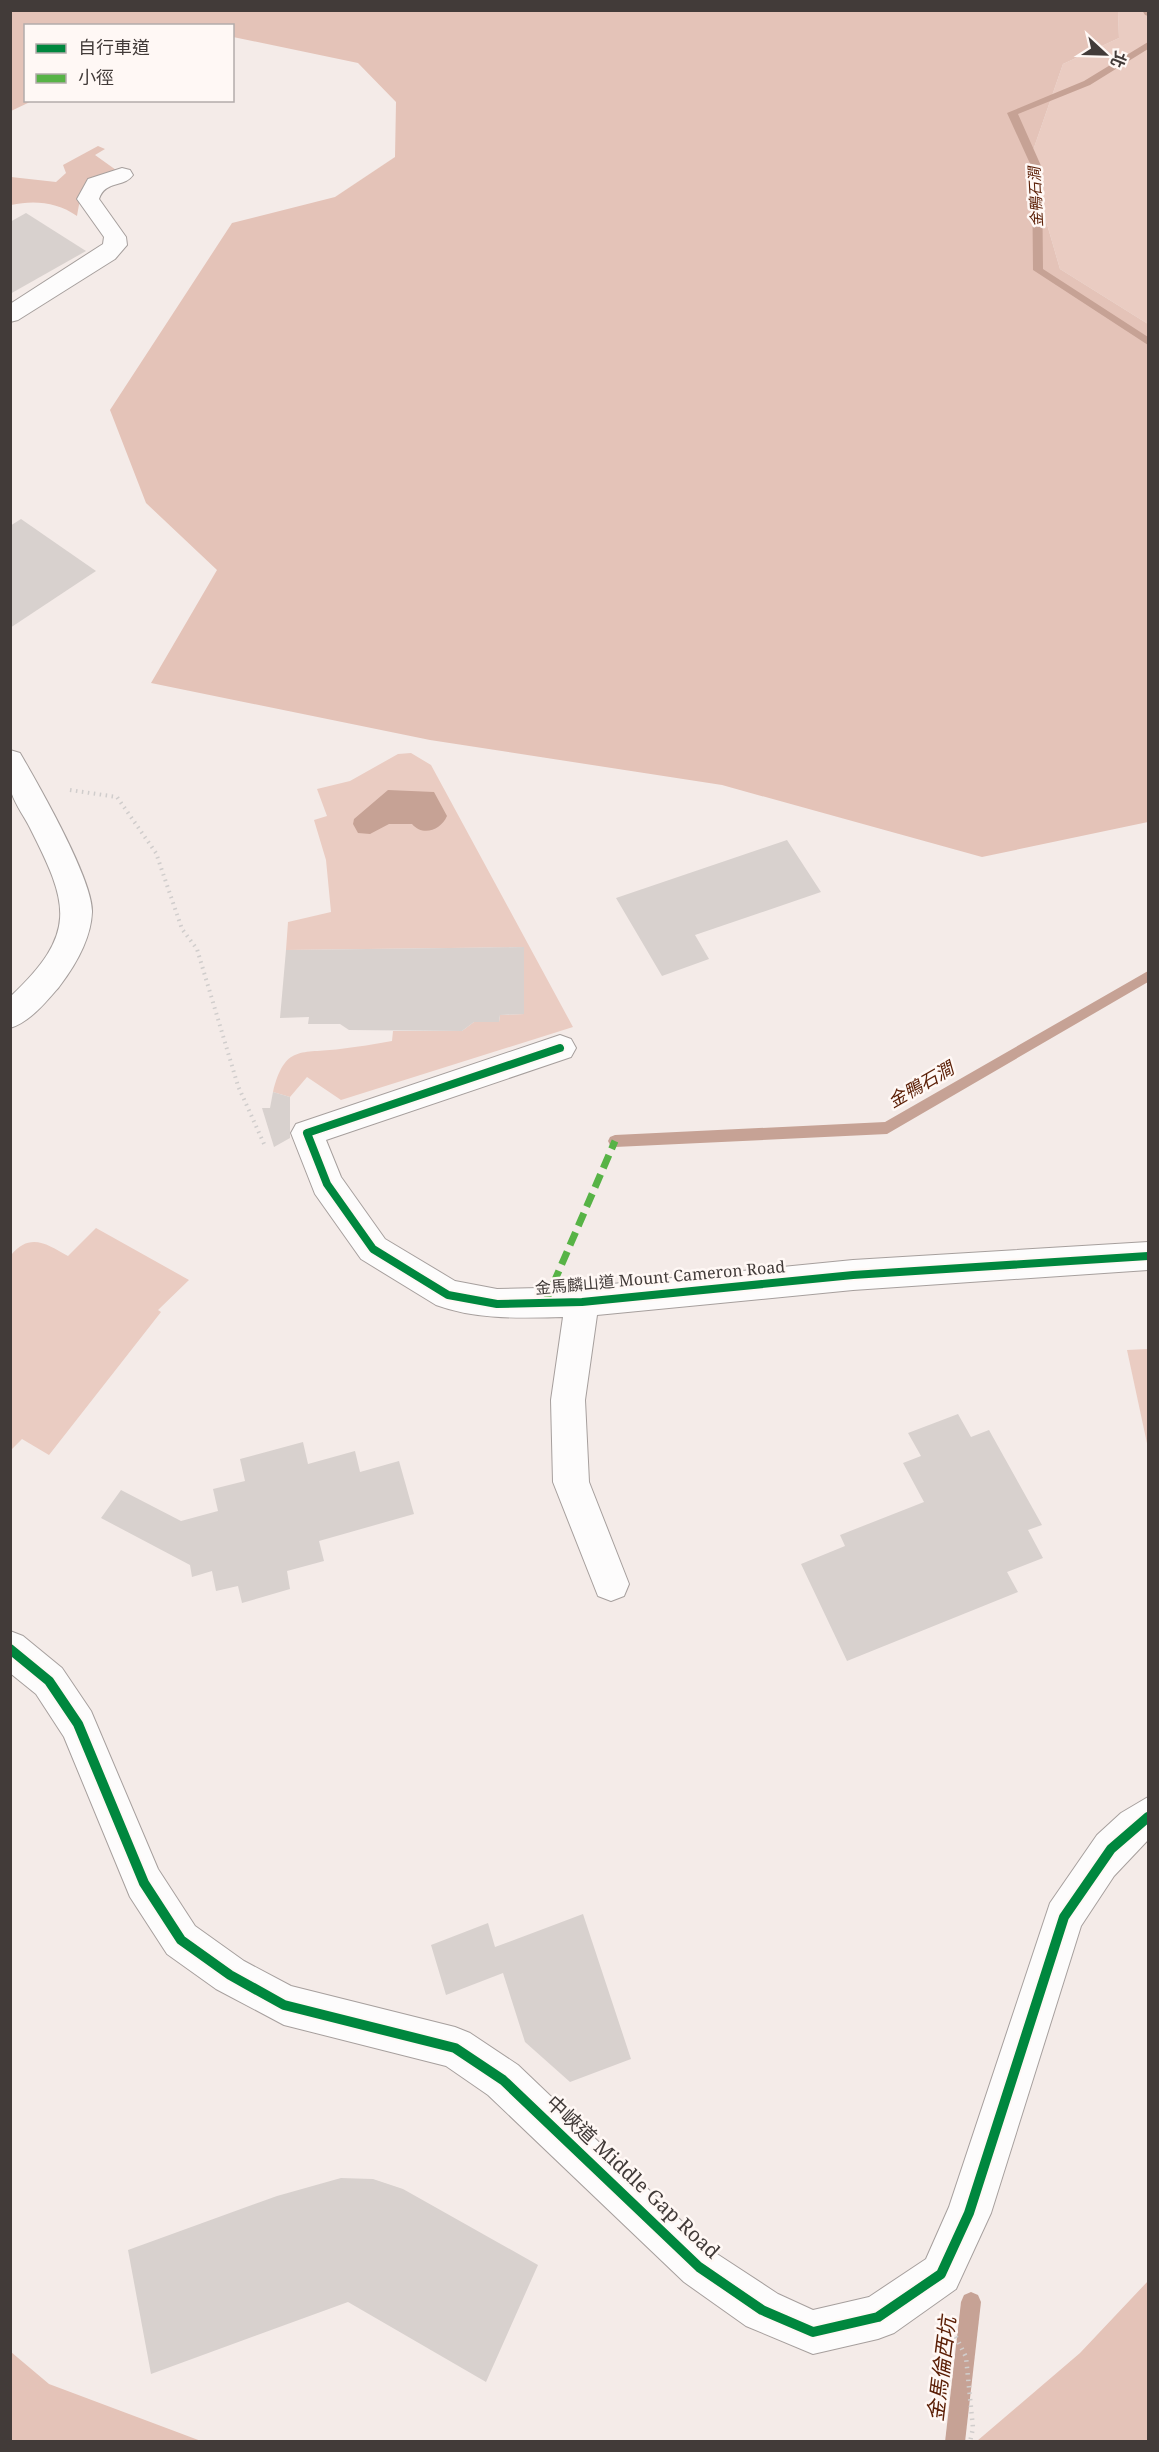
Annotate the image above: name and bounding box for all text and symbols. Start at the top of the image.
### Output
legend [24,24,234,102]
north arrow [1075,24,1135,84]
text: 自行車道 [78,35,150,59]
text: 北 [1106,48,1132,71]
text: 小徑 [78,65,114,89]
water label: 金鴨石澗 [1023,165,1047,228]
water label: 金鴨石澗 [883,1054,960,1113]
street label: 金馬麟山道 Mount Cameron Road [534,1255,786,1299]
street label: 中峽道 Middle Gap Road [541,2089,726,2264]
water label: 金馬倫西坑 [921,2312,962,2423]

